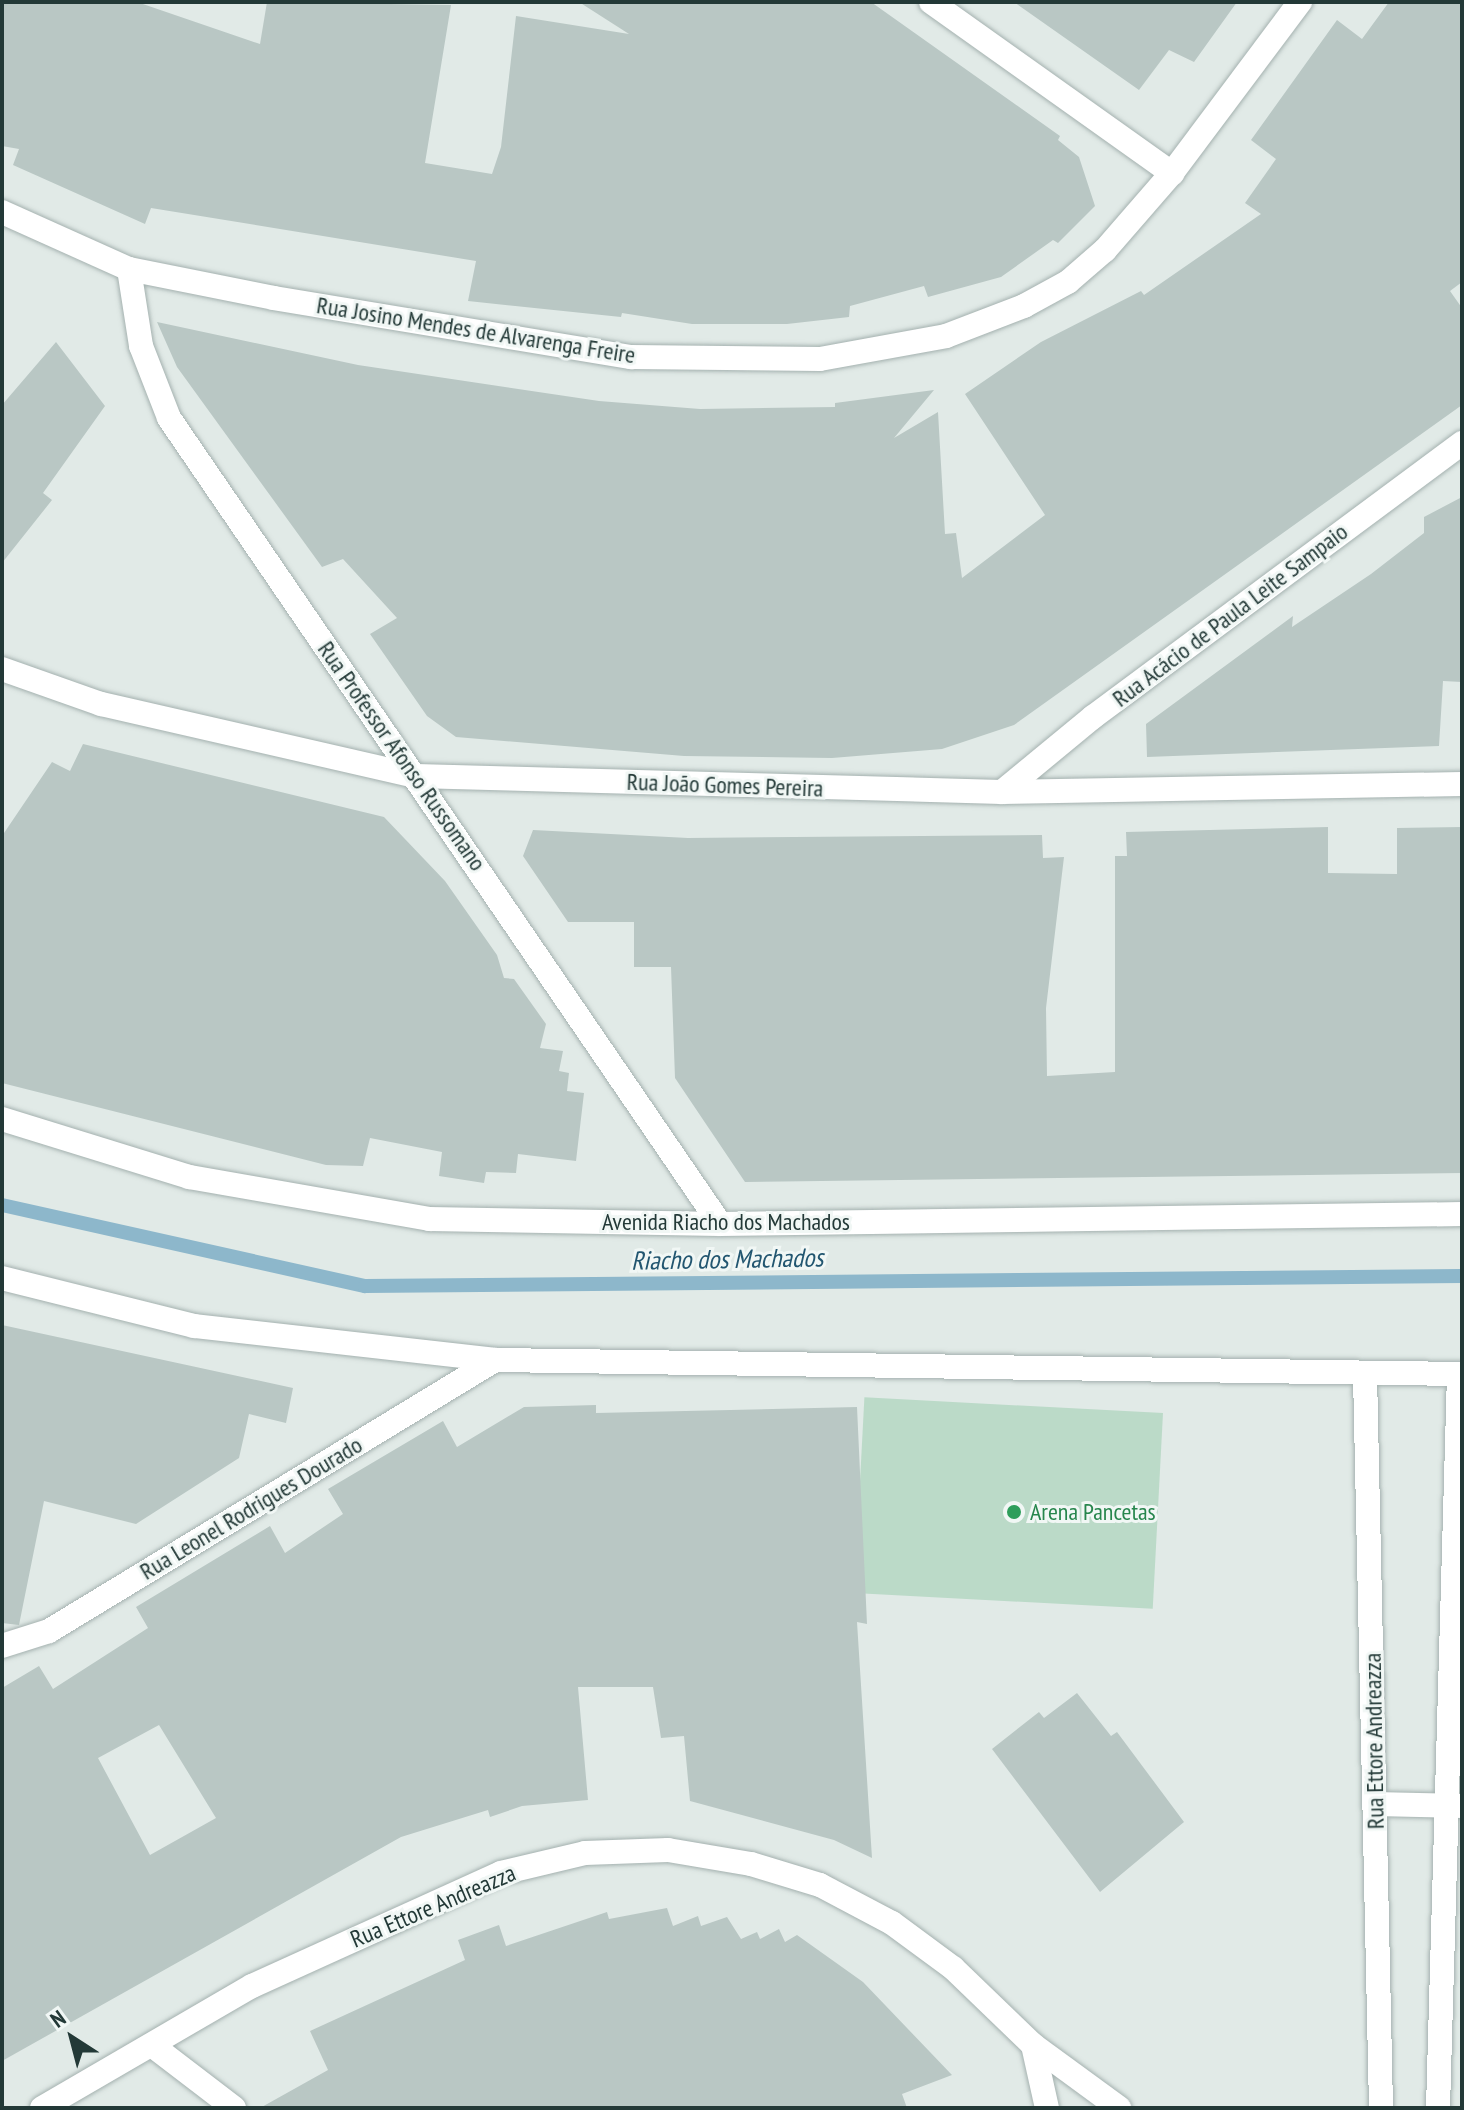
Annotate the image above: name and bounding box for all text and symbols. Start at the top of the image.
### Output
street label: Rua Josino Mendes de Alvarenga Freire [314,291,638,369]
street label: Rua Acácio de Paula Leite Sampaio [1107,517,1353,713]
street label: Rua Professor Afonso Russomano [312,635,492,877]
street label: Rua João Gomes Pereira [626,767,824,803]
street label: Avenida Riacho dos Machados [602,1208,850,1236]
water label: Riacho dos Machados [631,1242,823,1276]
street label: Rua Leonel Rodrigues Dourado [135,1430,367,1586]
place label: Arena Pancetas [1030,1498,1156,1526]
marker: Arena Pancetas [1005,1503,1023,1521]
street label: Rua Ettore Andreazza [1358,1652,1390,1830]
street label: Rua Ettore Andreazza [346,1858,520,1954]
north arrow [32,1998,112,2078]
text: N [45,2004,71,2033]

